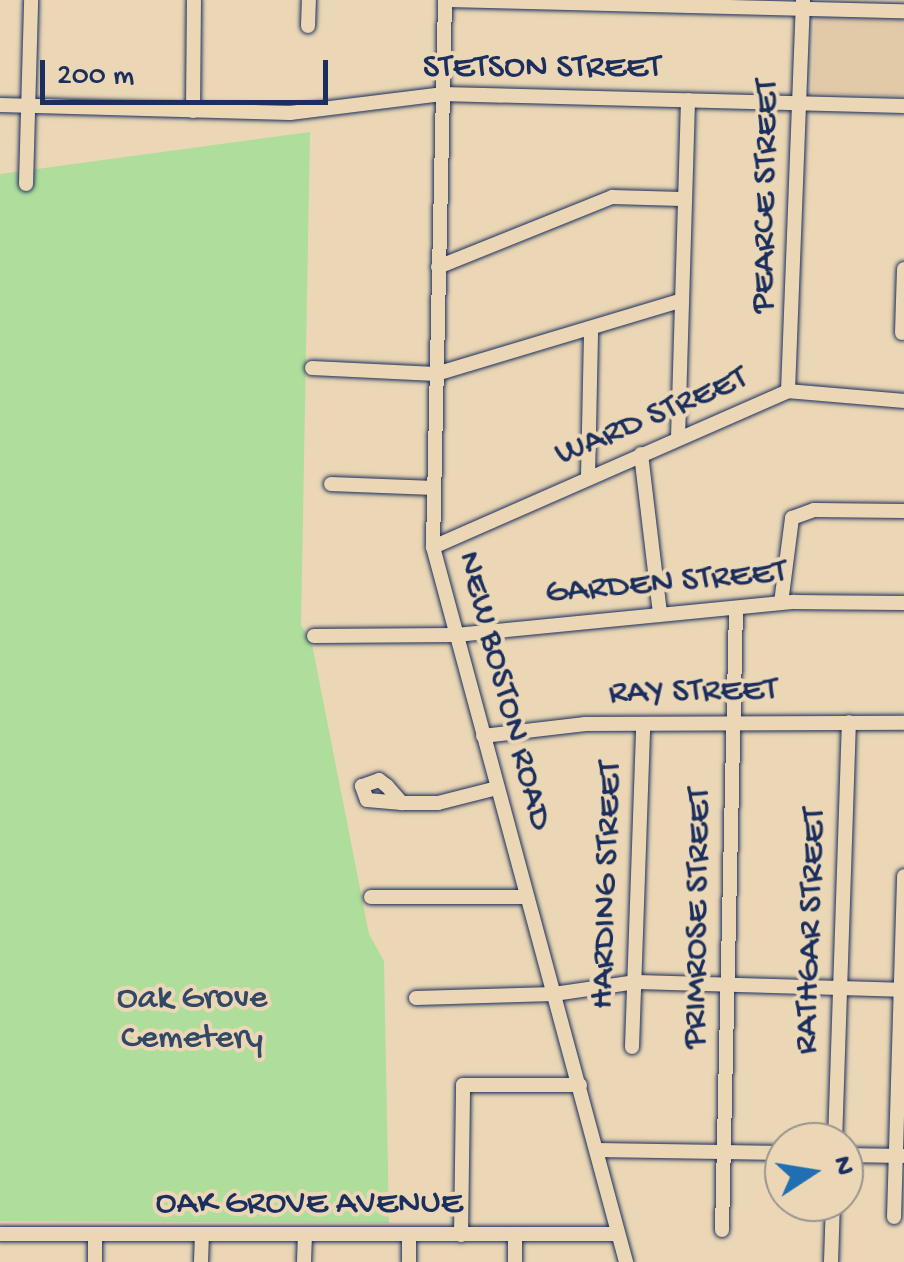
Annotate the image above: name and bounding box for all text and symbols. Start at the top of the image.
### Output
scale bar [45,40,332,102]
street label: STETSON STREET [423,48,661,90]
text: 200 m [57,60,134,95]
street label: PEARCE STREET [744,79,790,313]
street label: WARD STREET [549,359,755,477]
street label: NEW BOSTON ROAD [446,547,560,835]
street label: GARDEN STREET [544,553,788,615]
street label: RAY STREET [608,671,778,715]
street label: HARDING STREET [583,760,633,1010]
street label: PRIMROSE STREET [676,787,722,1049]
street label: RATHGAR STREET [787,807,837,1055]
park label: Oak Grove Cemetery [117,979,267,1061]
north arrow [764,1122,864,1222]
text: N [824,1154,860,1178]
street label: OAK GROVE AVENUE [155,1184,463,1226]

